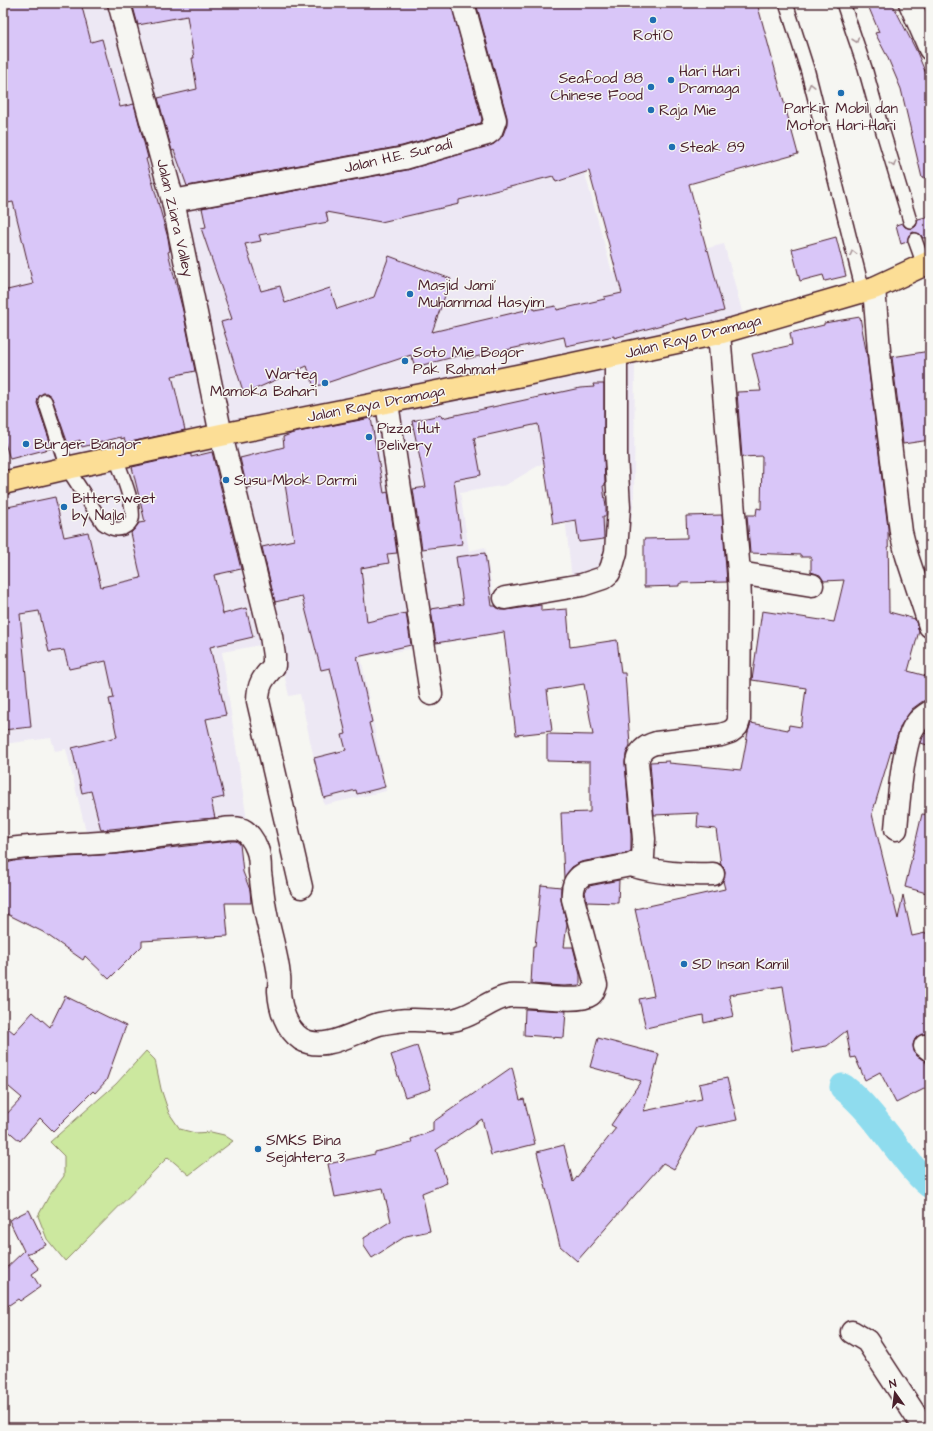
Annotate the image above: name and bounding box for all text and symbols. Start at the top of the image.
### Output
marker: Roti'O [648,15,658,25]
place label: Roti'O [633,25,673,46]
one-way arrow [851,36,859,43]
place label: Hari Hari Dramaga [679,61,740,100]
place label: Seafood 88 Chinese Food [550,68,643,106]
marker: Hari Hari Dramaga [666,75,676,85]
marker: Seafood 88 Chinese Food [646,82,656,92]
one-way arrow [807,83,816,90]
marker: Parkir Mobil dan Motor Hari-Hari [836,88,846,98]
place label: Parkir Mobil dan Motor Hari-Hari [784,98,898,136]
place label: Raja Mie [659,100,716,121]
marker: Raja Mie [646,105,656,115]
street label: Jalan H.E. Suradi [342,133,455,179]
place label: Steak 89 [680,137,745,158]
marker: Steak 89 [667,142,677,152]
street label: Jalan Ziara Valley [150,157,199,279]
one-way arrow [888,161,897,168]
one-way arrow [850,250,858,256]
place label: Masjid Jami' Muhammad Hasyim [418,275,545,314]
marker: Masjid Jami' Muhammad Hasyim [405,289,415,299]
street label: Jalan Raya Dramaga [623,310,764,365]
place label: Soto Mie Bogor Pak Rahmat [413,342,524,380]
marker: Soto Mie Bogor Pak Rahmat [400,356,410,366]
place label: Warteg Mamoka Bahari [210,364,318,402]
marker: Warteg Mamoka Bahari [320,378,330,388]
street label: Jalan Raya Dramaga [305,380,447,429]
place label: Pizza Hut Delivery [377,418,440,457]
marker: Pizza Hut Delivery [364,432,374,442]
place label: Burger Bangor [34,434,141,456]
marker: Burger Bangor [21,439,31,449]
place label: Susu Mbok Darmi [234,470,357,491]
marker: Susu Mbok Darmi [221,475,231,485]
place label: Bittersweet by Najla [72,488,155,527]
marker: Bittersweet by Najla [59,502,69,512]
place label: SD Insan Kamil [692,954,789,975]
marker: SD Insan Kamil [679,959,689,969]
place label: SMKS Bina Sejahtera 3 [266,1130,346,1168]
marker: SMKS Bina Sejahtera 3 [253,1144,263,1154]
north arrow [875,1373,915,1413]
text: N [888,1376,898,1392]

